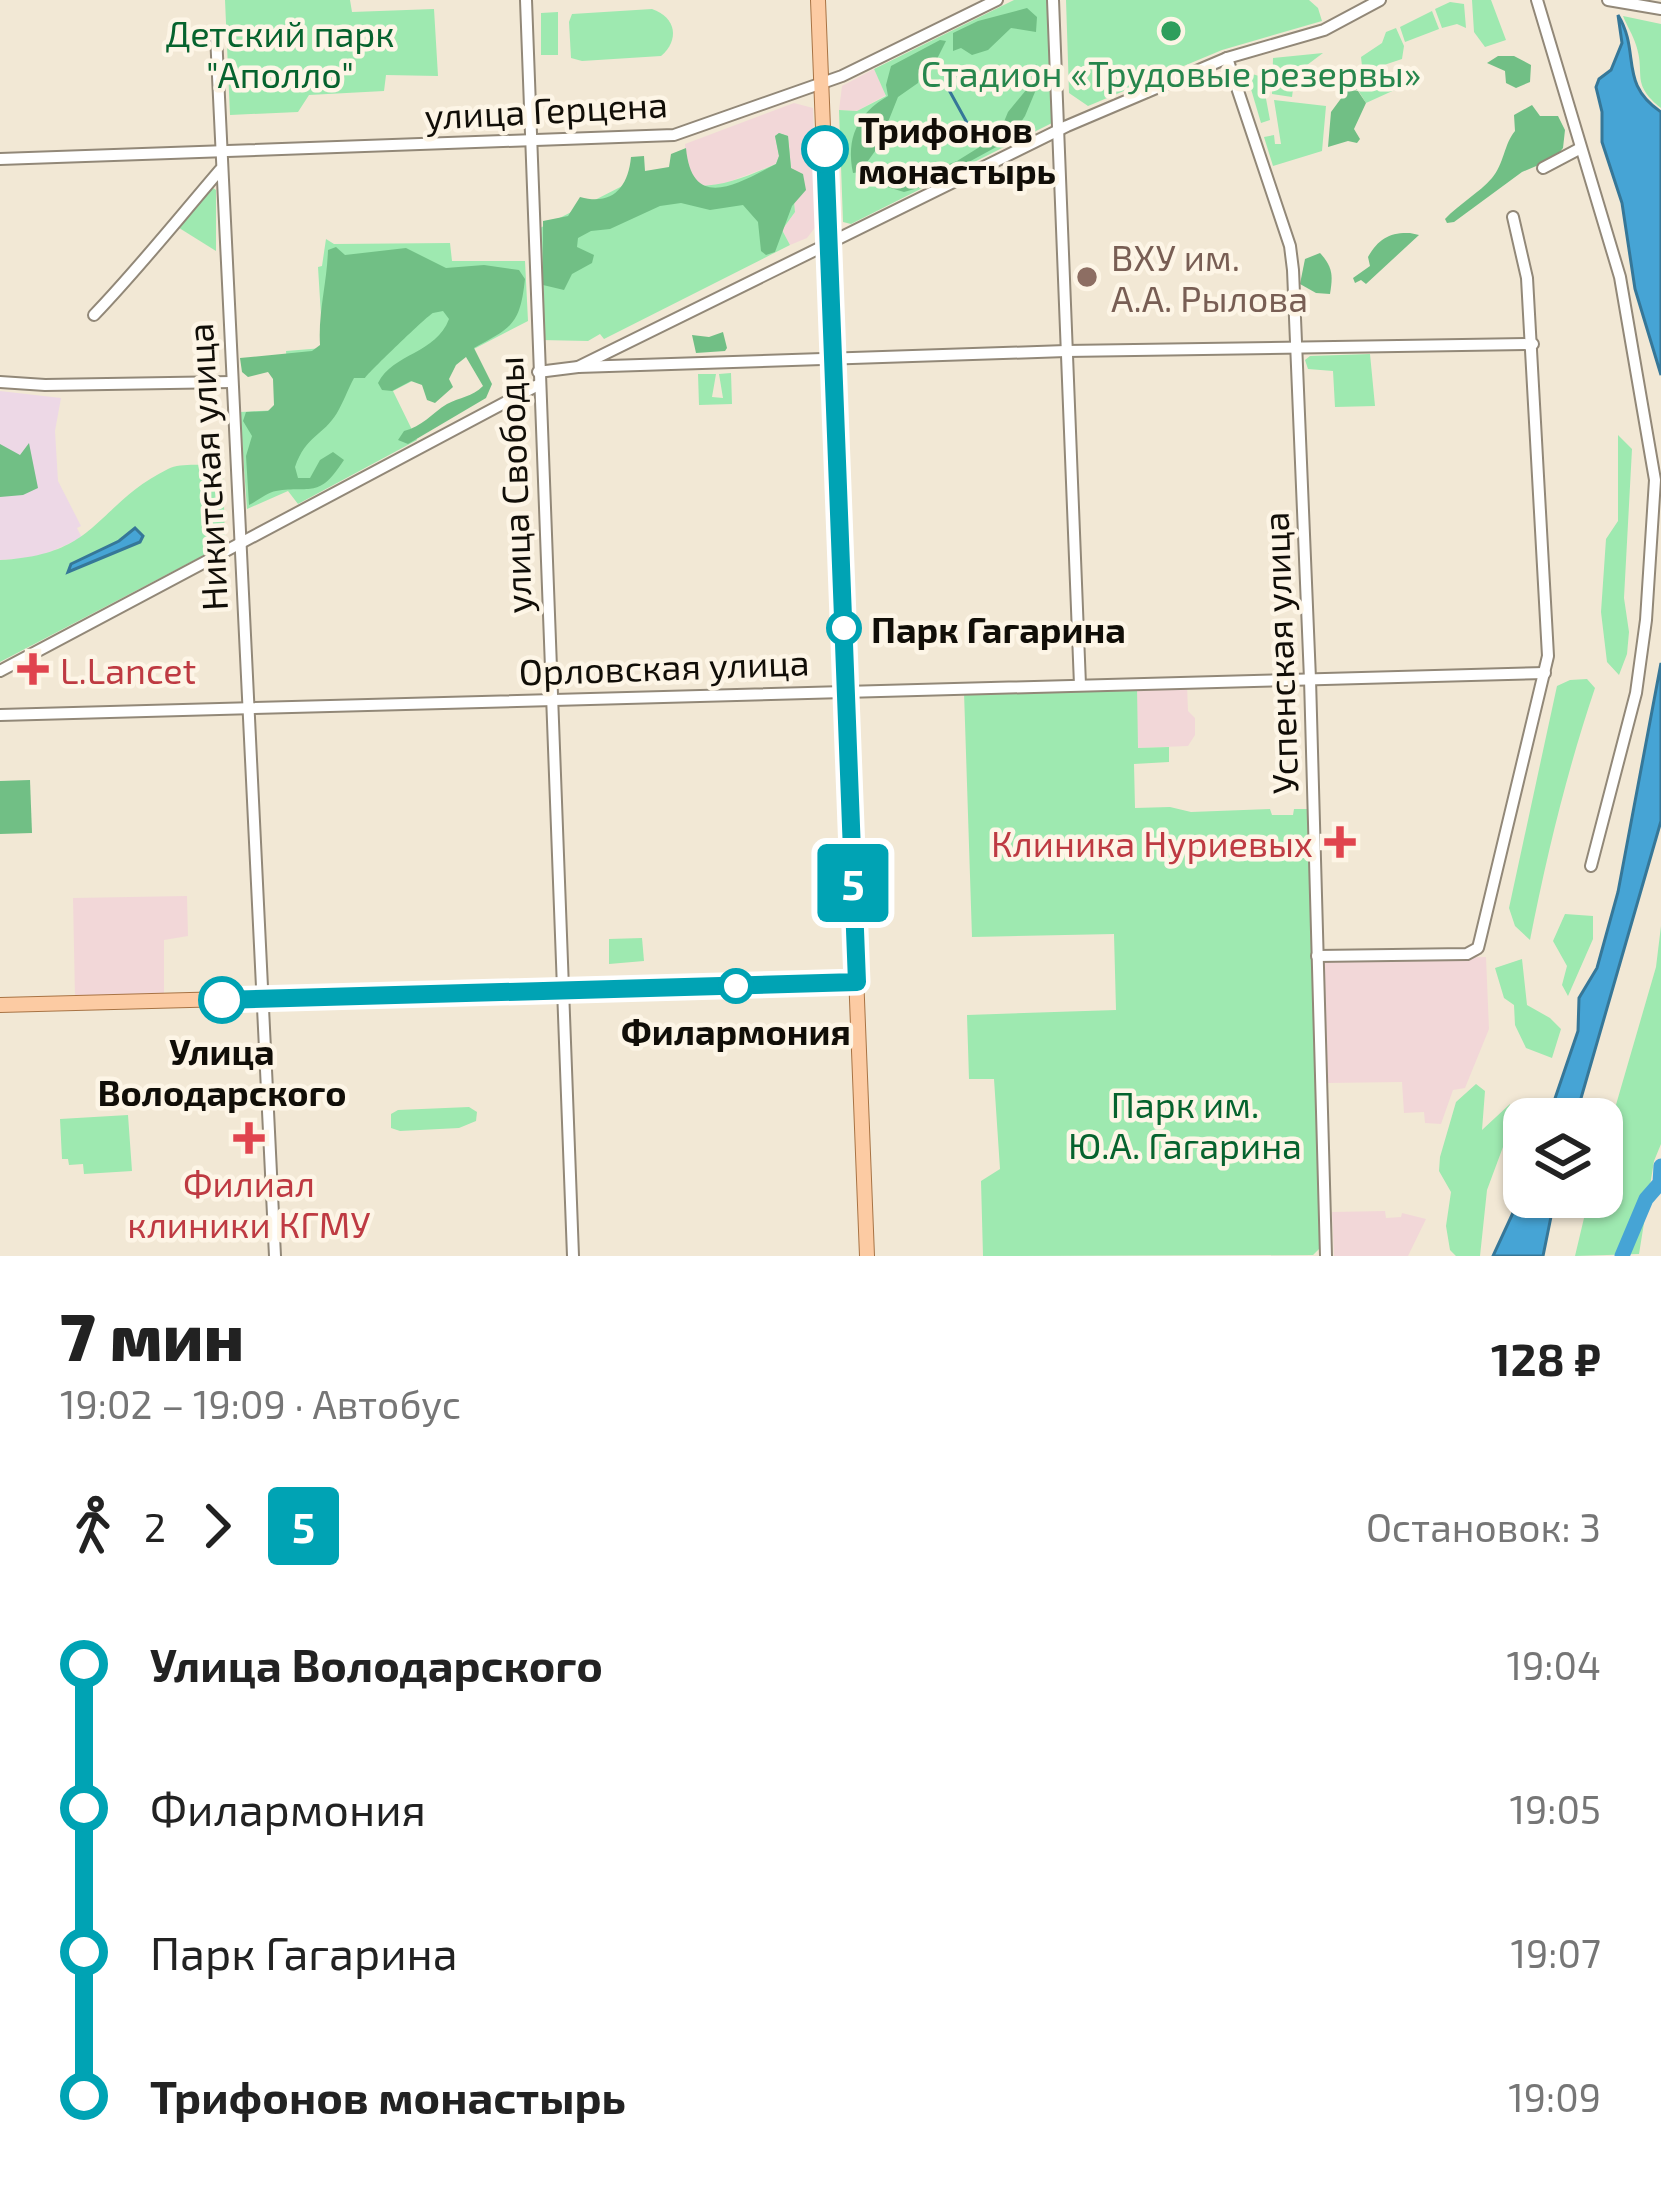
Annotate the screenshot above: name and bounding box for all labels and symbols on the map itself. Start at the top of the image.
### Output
park label: Детский парк "Аполло" [165,11,395,95]
marker: Стадион «Трудовые резервы» [1158,18,1184,44]
place label: Стадион «Трудовые резервы» [921,51,1421,95]
street label: улица Герцена [423,81,669,138]
place label: Трифонов монастырь [858,107,1056,191]
marker: Трифонов монастырь [803,127,847,171]
place label: ВХУ им. А.А. Рылова [1111,235,1308,319]
marker: ВХУ им. А.А. Рылова [1074,264,1100,290]
street label: Никитская улица [177,322,236,612]
street label: улица Свободы [487,356,540,614]
street label: Успенская улица [1253,511,1306,795]
place label: Парк Гагарина [871,607,1126,650]
marker: Парк Гагарина [828,612,860,644]
street label: Орловская улица [518,639,810,694]
place label: L.Lancet [60,648,196,691]
marker: L.Lancet [17,653,49,685]
place label: Клиника Нуриевых [991,821,1313,865]
marker: Клиника Нуриевых [1324,826,1356,858]
line badge: 5 [814,844,892,922]
marker: Филармония [720,970,752,1002]
marker: Улица Володарского [200,978,244,1022]
place label: Филармония [621,1009,851,1052]
place label: Улица Володарского [97,1029,347,1113]
park label: Парк им. Ю.А. Гагарина [1068,1082,1302,1166]
marker: Филиал клиники КГМУ [233,1122,265,1154]
place label: Филиал клиники КГМУ [127,1161,371,1245]

